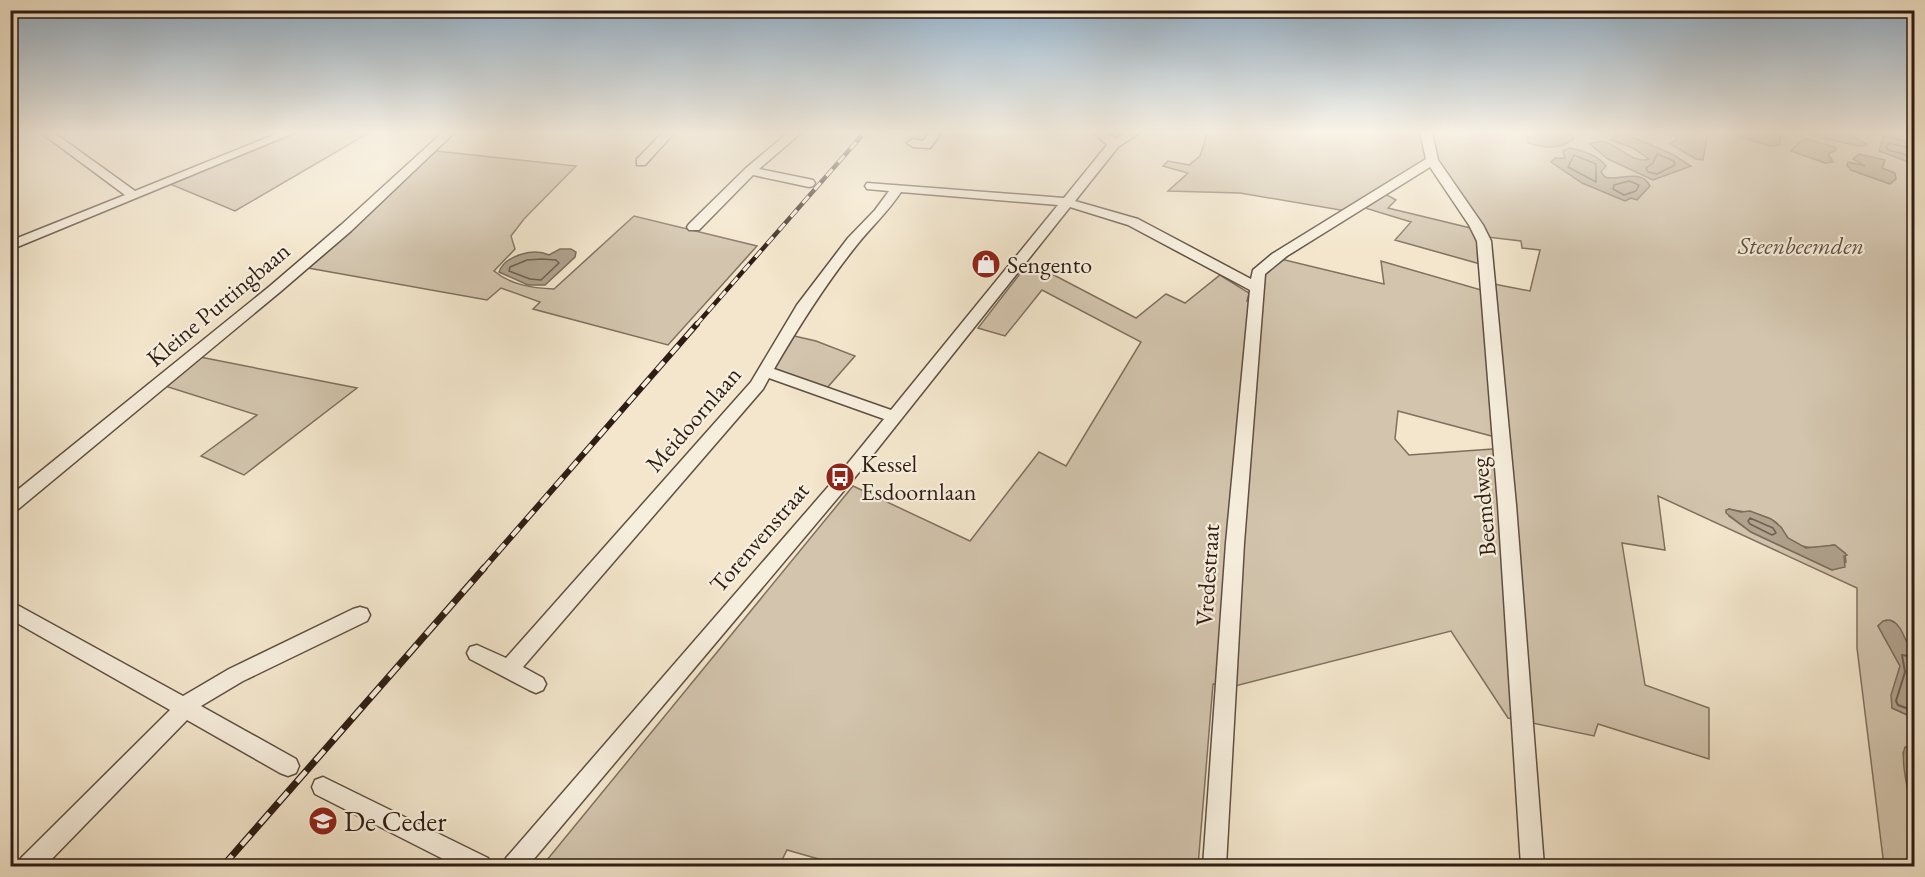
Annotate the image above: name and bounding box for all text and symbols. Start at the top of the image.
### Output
park label: Steenbeemden [1737,230,1864,261]
street label: Kleine Puttingbaan [140,235,296,373]
shop icon: Sengento [970,248,1002,280]
place label: Sengento [1007,249,1092,280]
street label: Meidoornlaan [638,359,748,478]
place label: Kessel Esdoornlaan [861,448,977,507]
street label: Beemdweg [1463,456,1503,558]
bus stop icon: Kessel Esdoornlaan [824,461,856,493]
street label: Torenvenstraat [702,475,816,599]
street label: Vredestraat [1188,522,1226,627]
place label: De Ceder [344,803,447,839]
school or university icon: De Ceder [307,805,339,837]

